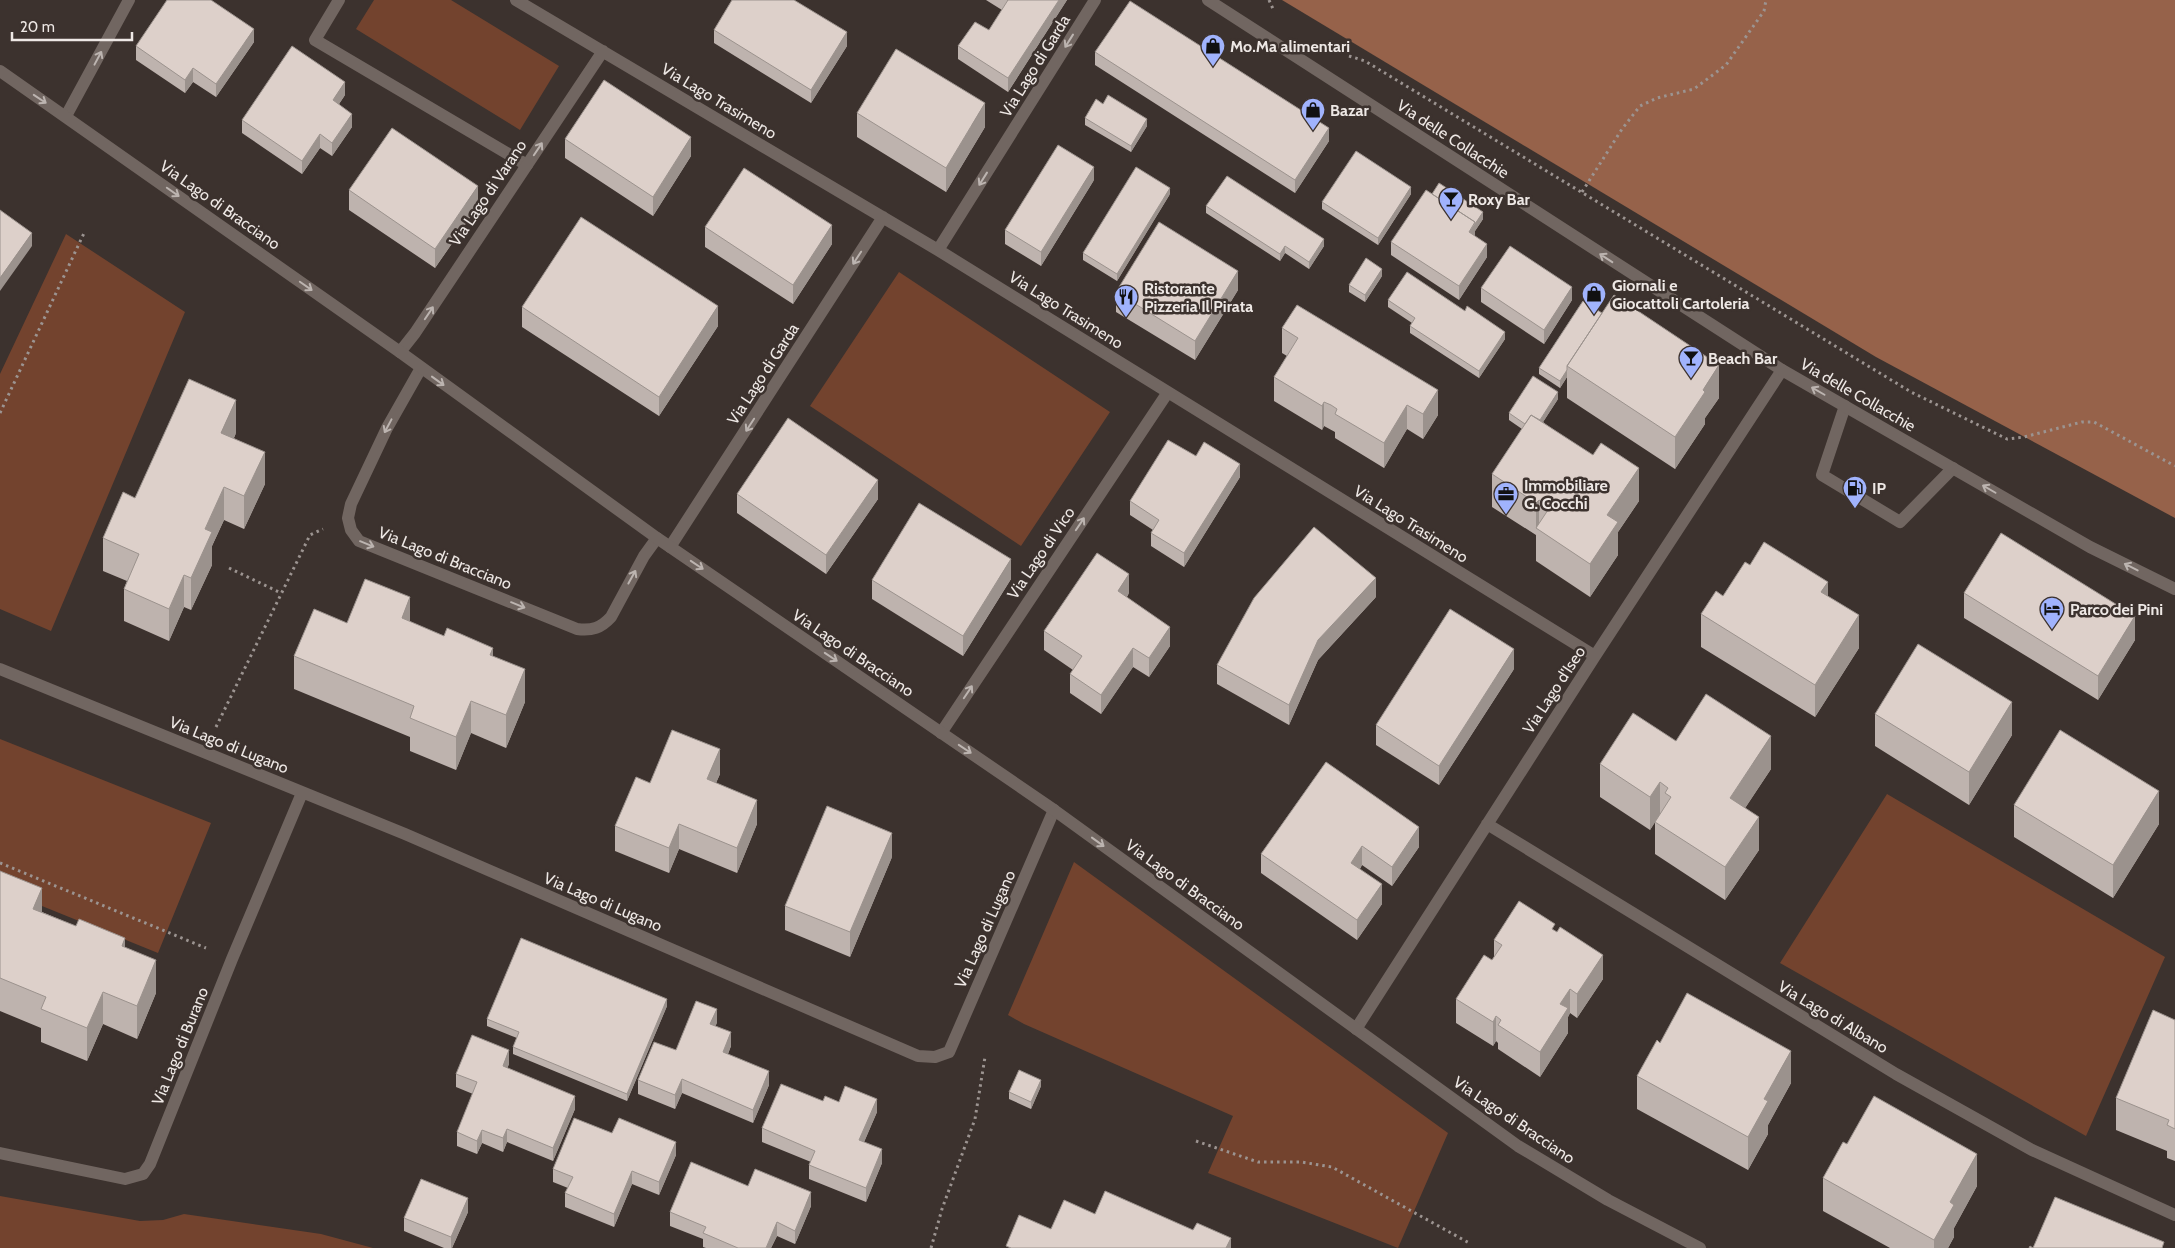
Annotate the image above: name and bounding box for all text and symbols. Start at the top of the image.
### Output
scale bar [12,10,132,42]
street label: Via Lago di Garda [996,11,1074,121]
text: 20 m [20,18,55,36]
shop icon: Mo.Ma alimentari [1200,33,1226,67]
one-way arrow [1064,34,1074,48]
place label: Mo.Ma alimentari [1230,37,1350,56]
one-way arrow [93,51,103,66]
street label: Via Lago Trasimeno [658,59,780,143]
one-way arrow [33,93,47,104]
street label: Via delle Collacchie [1393,96,1513,182]
shop icon: Bazar [1300,97,1326,131]
place label: Bazar [1330,101,1370,120]
street label: Via Lago di Varano [445,136,531,250]
one-way arrow [533,142,543,156]
street label: Via Lago di Bracciano [156,156,284,254]
one-way arrow [978,172,988,186]
bar icon: Roxy Bar [1438,186,1464,220]
one-way arrow [166,187,180,197]
place label: Roxy Bar [1468,190,1531,209]
one-way arrow [852,251,862,265]
one-way arrow [1600,252,1614,262]
street label: Via Lago Trasimeno [1005,267,1127,353]
place label: Giornali e Giocattoli Cartoleria [1612,276,1749,313]
place label: Ristorante Pizzeria Il Pirata [1144,279,1253,316]
one-way arrow [299,281,313,291]
shop icon: Giornali e Giocattoli Cartoleria [1581,281,1607,315]
restaurant icon: Ristorante Pizzeria Il Pirata [1113,284,1139,318]
one-way arrow [424,307,434,321]
street label: Via Lago di Garda [723,320,803,428]
bar icon: Beach Bar [1678,345,1704,379]
place label: Beach Bar [1708,349,1778,368]
street label: Via delle Collacchie [1797,354,1919,436]
one-way arrow [431,375,444,386]
one-way arrow [1810,386,1825,396]
one-way arrow [383,418,392,433]
one-way arrow [744,418,754,432]
fuel station icon: IP [1842,475,1868,509]
place label: Immobiliare G. Cocchi [1524,476,1608,513]
place label: IP [1872,479,1887,498]
street label: Via Lago Trasimeno [1350,481,1472,567]
office icon: Immobiliare G. Cocchi [1493,481,1519,515]
one-way arrow [1982,484,1997,494]
street label: Via Lago di Vico [1003,503,1079,603]
one-way arrow [1075,517,1085,531]
street label: Via Lago di Bracciano [375,523,515,594]
one-way arrow [359,540,374,549]
one-way arrow [690,560,704,571]
one-way arrow [2124,562,2139,572]
one-way arrow [628,570,638,584]
hotel icon: Parco dei Pini [2039,596,2065,630]
place label: Parco dei Pini [2070,600,2163,619]
one-way arrow [510,601,525,610]
street label: Via Lago di Bracciano [789,605,917,701]
street label: Via Lago d'Iseo [1519,643,1589,737]
one-way arrow [824,652,838,662]
one-way arrow [963,685,973,699]
street label: Via Lago di Lugano [167,712,291,778]
one-way arrow [958,744,972,754]
street label: Via Lago di Bracciano [1122,835,1248,935]
one-way arrow [1091,837,1105,847]
street label: Via Lago di Lugano [951,867,1020,991]
street label: Via Lago di Lugano [541,868,665,936]
street label: Via Lago di Albano [1775,977,1892,1057]
street label: Via Lago di Burano [148,984,212,1108]
street label: Via Lago di Bracciano [1450,1072,1578,1168]

